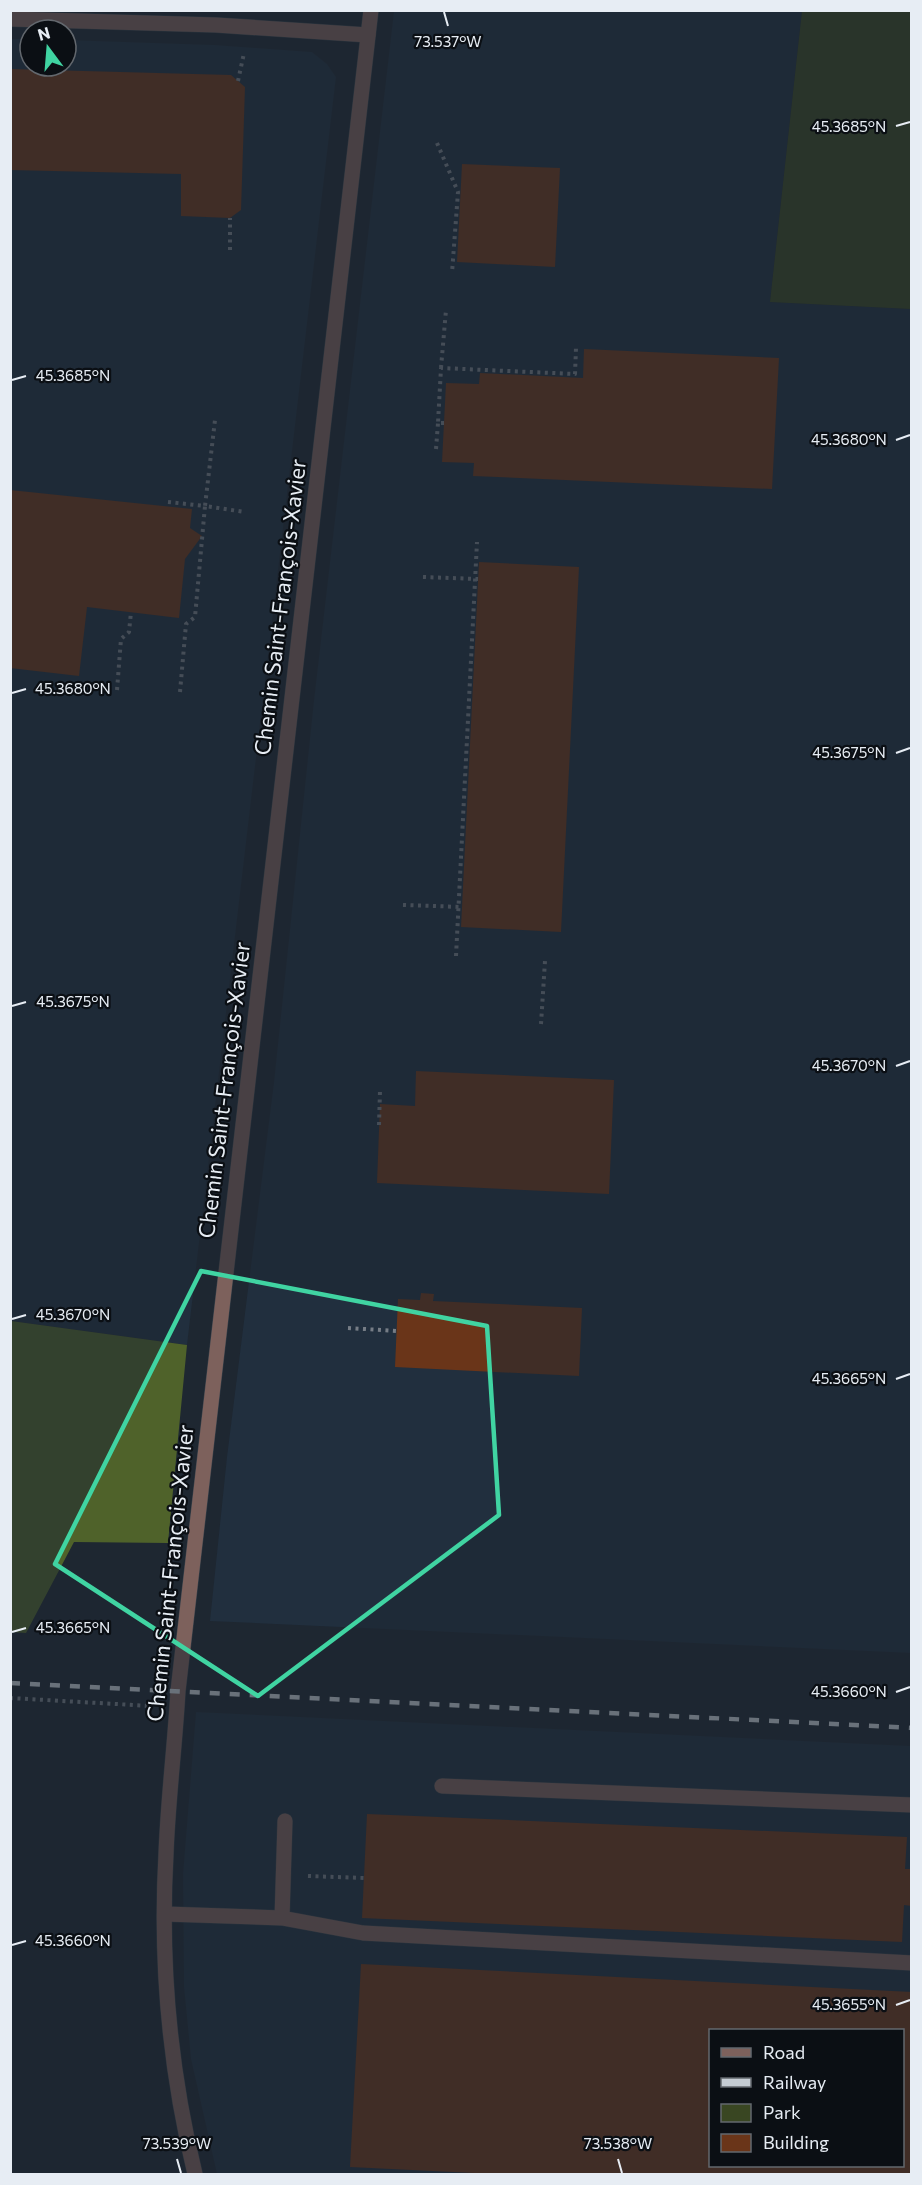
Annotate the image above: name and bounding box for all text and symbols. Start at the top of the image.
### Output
north arrow [18,18,78,78]
text: N [35,22,52,44]
text: 73.537°W [414,32,482,50]
text: 45.3685°N [812,117,886,135]
text: 45.3685°N [36,366,110,384]
text: 45.3680°N [811,430,887,448]
street label: Chemin Saint-François-Xavier [248,457,311,757]
text: 45.3680°N [35,679,111,697]
text: 45.3675°N [812,743,886,761]
street label: Chemin Saint-François-Xavier [192,940,255,1240]
text: 45.3675°N [36,992,110,1010]
text: 45.3670°N [812,1056,886,1074]
text: 45.3670°N [36,1305,110,1323]
text: 45.3665°N [812,1369,886,1387]
street label: Chemin Saint-François-Xavier [140,1423,199,1723]
text: 45.3665°N [36,1618,110,1636]
text: 45.3660°N [811,1682,887,1700]
text: 45.3660°N [35,1931,111,1949]
text: 45.3655°N [812,1995,886,2013]
legend [709,2029,904,2167]
text: Road [763,2041,805,2063]
text: Railway [763,2071,826,2093]
text: Park [763,2101,801,2123]
text: Building [763,2131,829,2153]
text: 73.539°W [143,2134,211,2152]
text: 73.538°W [584,2134,652,2152]

